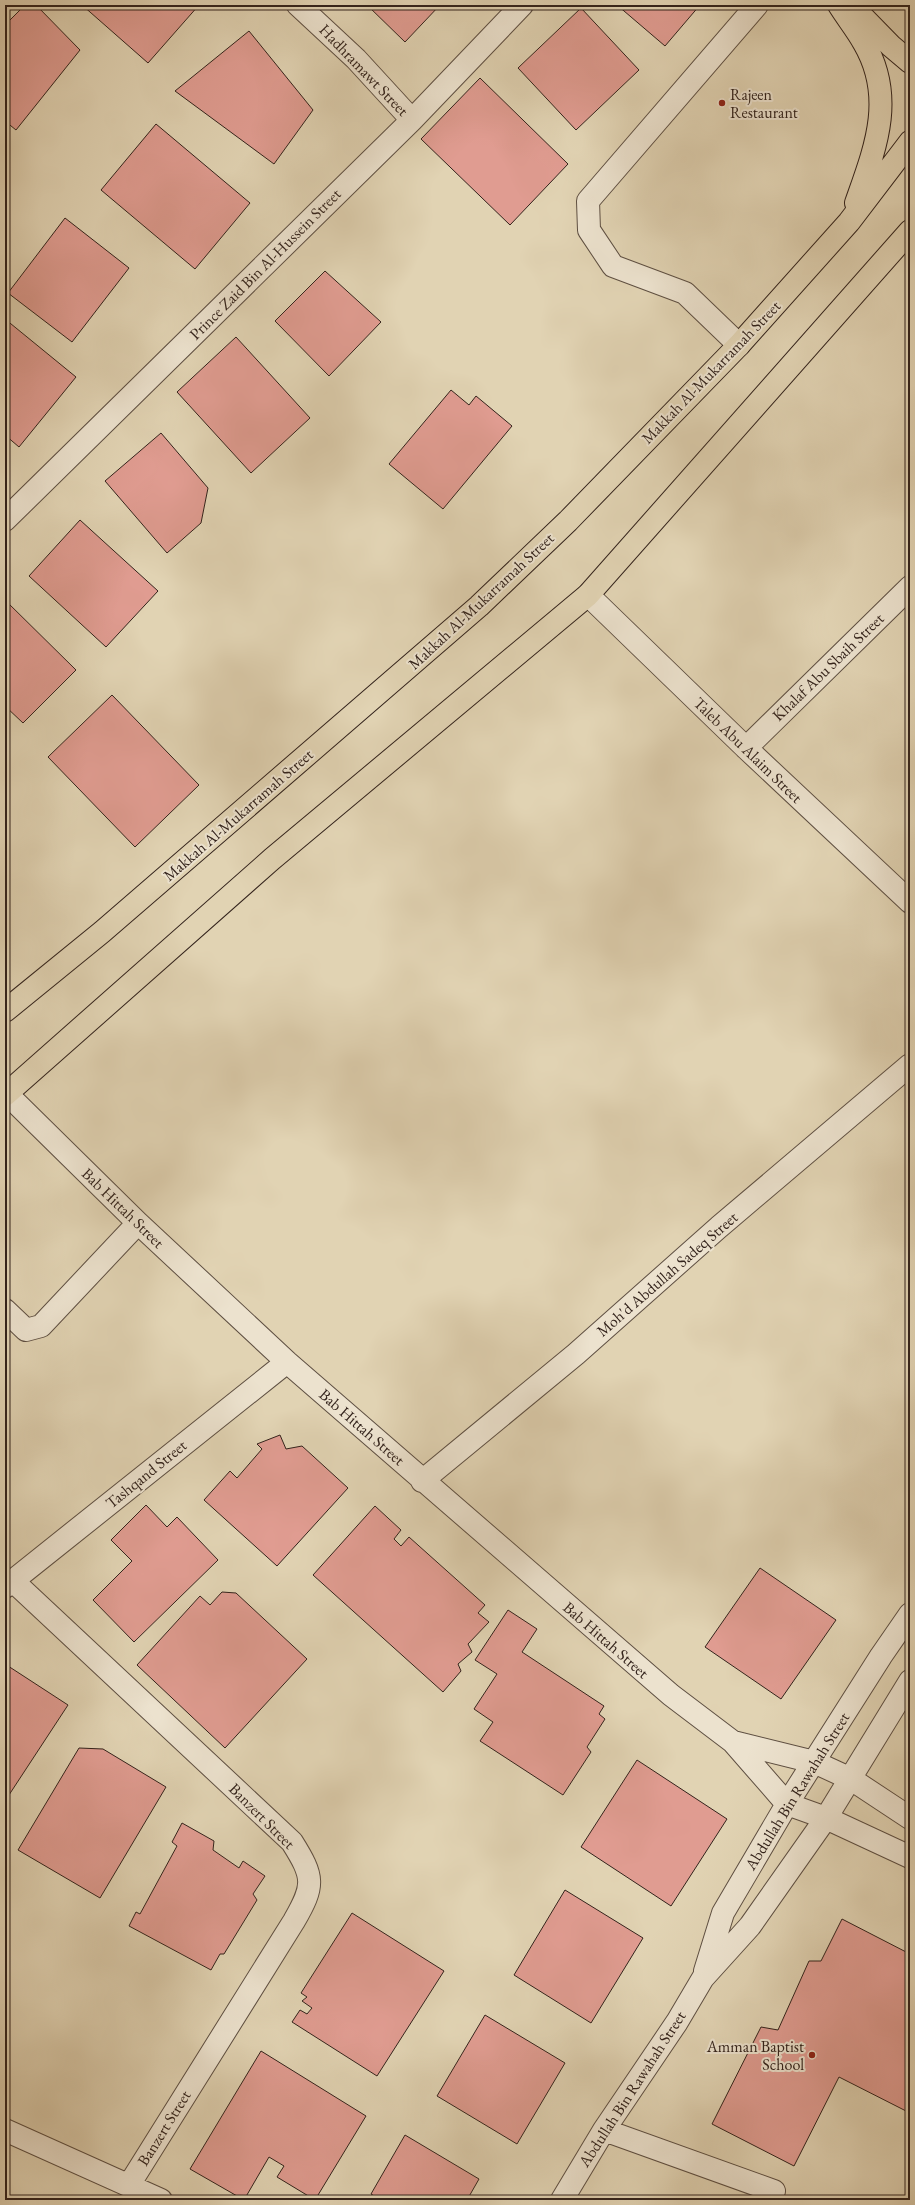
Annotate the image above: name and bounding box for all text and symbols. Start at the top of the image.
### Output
street label: Hadhramawt Street [315,19,413,121]
place label: Rajeen Restaurant [730,84,798,123]
marker: Rajeen Restaurant [717,98,727,108]
street label: Prince Zaid Bin Al-Hussein Street [185,184,345,344]
street label: Makkah Al-Mukarramah Street [637,296,785,448]
street label: Makkah Al-Mukarramah Street [404,528,558,674]
street label: Khalaf Abu Sbaih Street [768,608,888,726]
street label: Taleb Abu Alaim Street [689,692,807,808]
street label: Makkah Al-Mukarramah Street [159,744,317,886]
street label: Bab Hittah Street [77,1163,169,1253]
street label: Moh'd Abdullah Sadeq Street [592,1207,742,1341]
street label: Bab Hittah Street [315,1384,409,1470]
street label: Tashqand Street [101,1435,191,1513]
street label: Bab Hittah Street [559,1597,653,1683]
street label: Abdullah Bin Rawahah Street [739,1708,854,1875]
street label: Banzert Street [224,1778,300,1854]
street label: Abdullah Bin Rawahah Street [573,2007,690,2172]
place label: Amman Baptist School [706,2036,804,2075]
marker: Amman Baptist School [807,2050,817,2060]
street label: Banzert Street [133,2086,195,2170]

